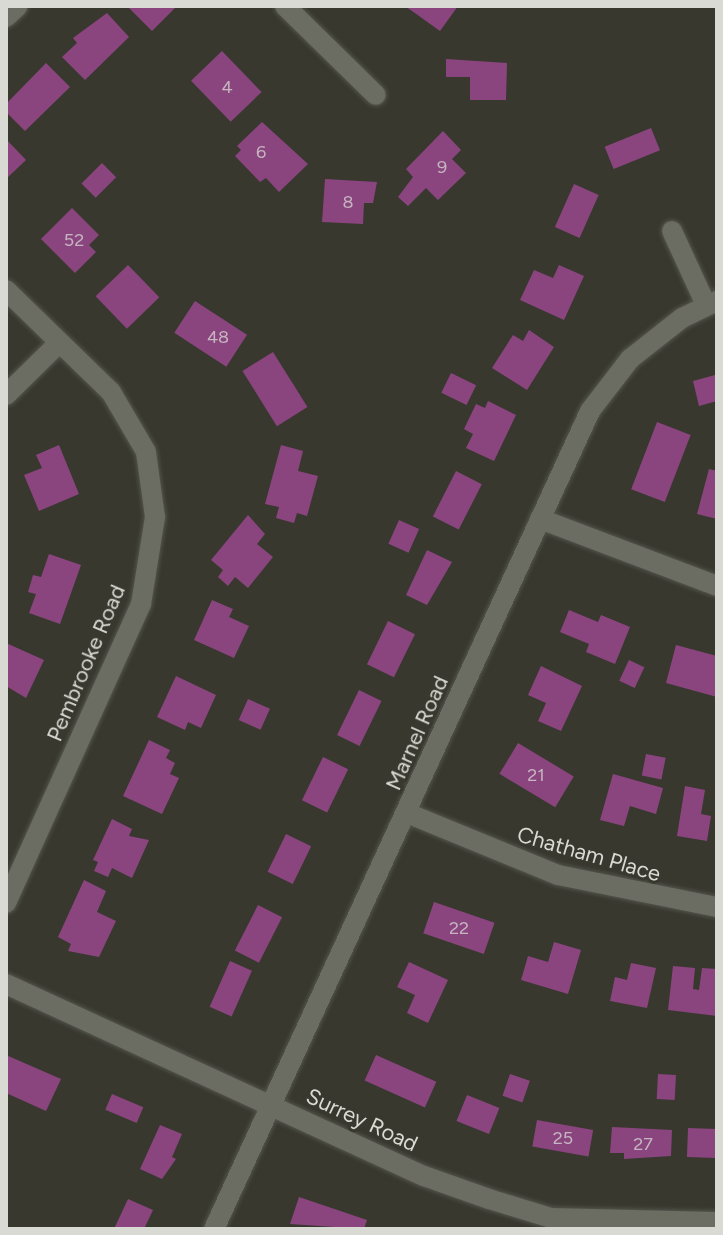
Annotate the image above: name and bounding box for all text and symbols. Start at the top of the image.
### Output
house number: 4 [221,76,233,98]
house number: 6 [256,141,266,163]
house number: 9 [437,156,447,178]
house number: 8 [342,191,354,213]
house number: 52 [64,229,84,251]
house number: 48 [207,326,229,348]
street label: Pembrooke Road [41,581,131,745]
street label: Marnel Road [380,672,454,794]
house number: 21 [527,764,545,786]
street label: Chatham Place [514,821,664,887]
house number: 22 [449,917,469,939]
street label: Surrey Road [302,1083,422,1157]
house number: 25 [553,1127,573,1149]
house number: 27 [633,1133,653,1155]

